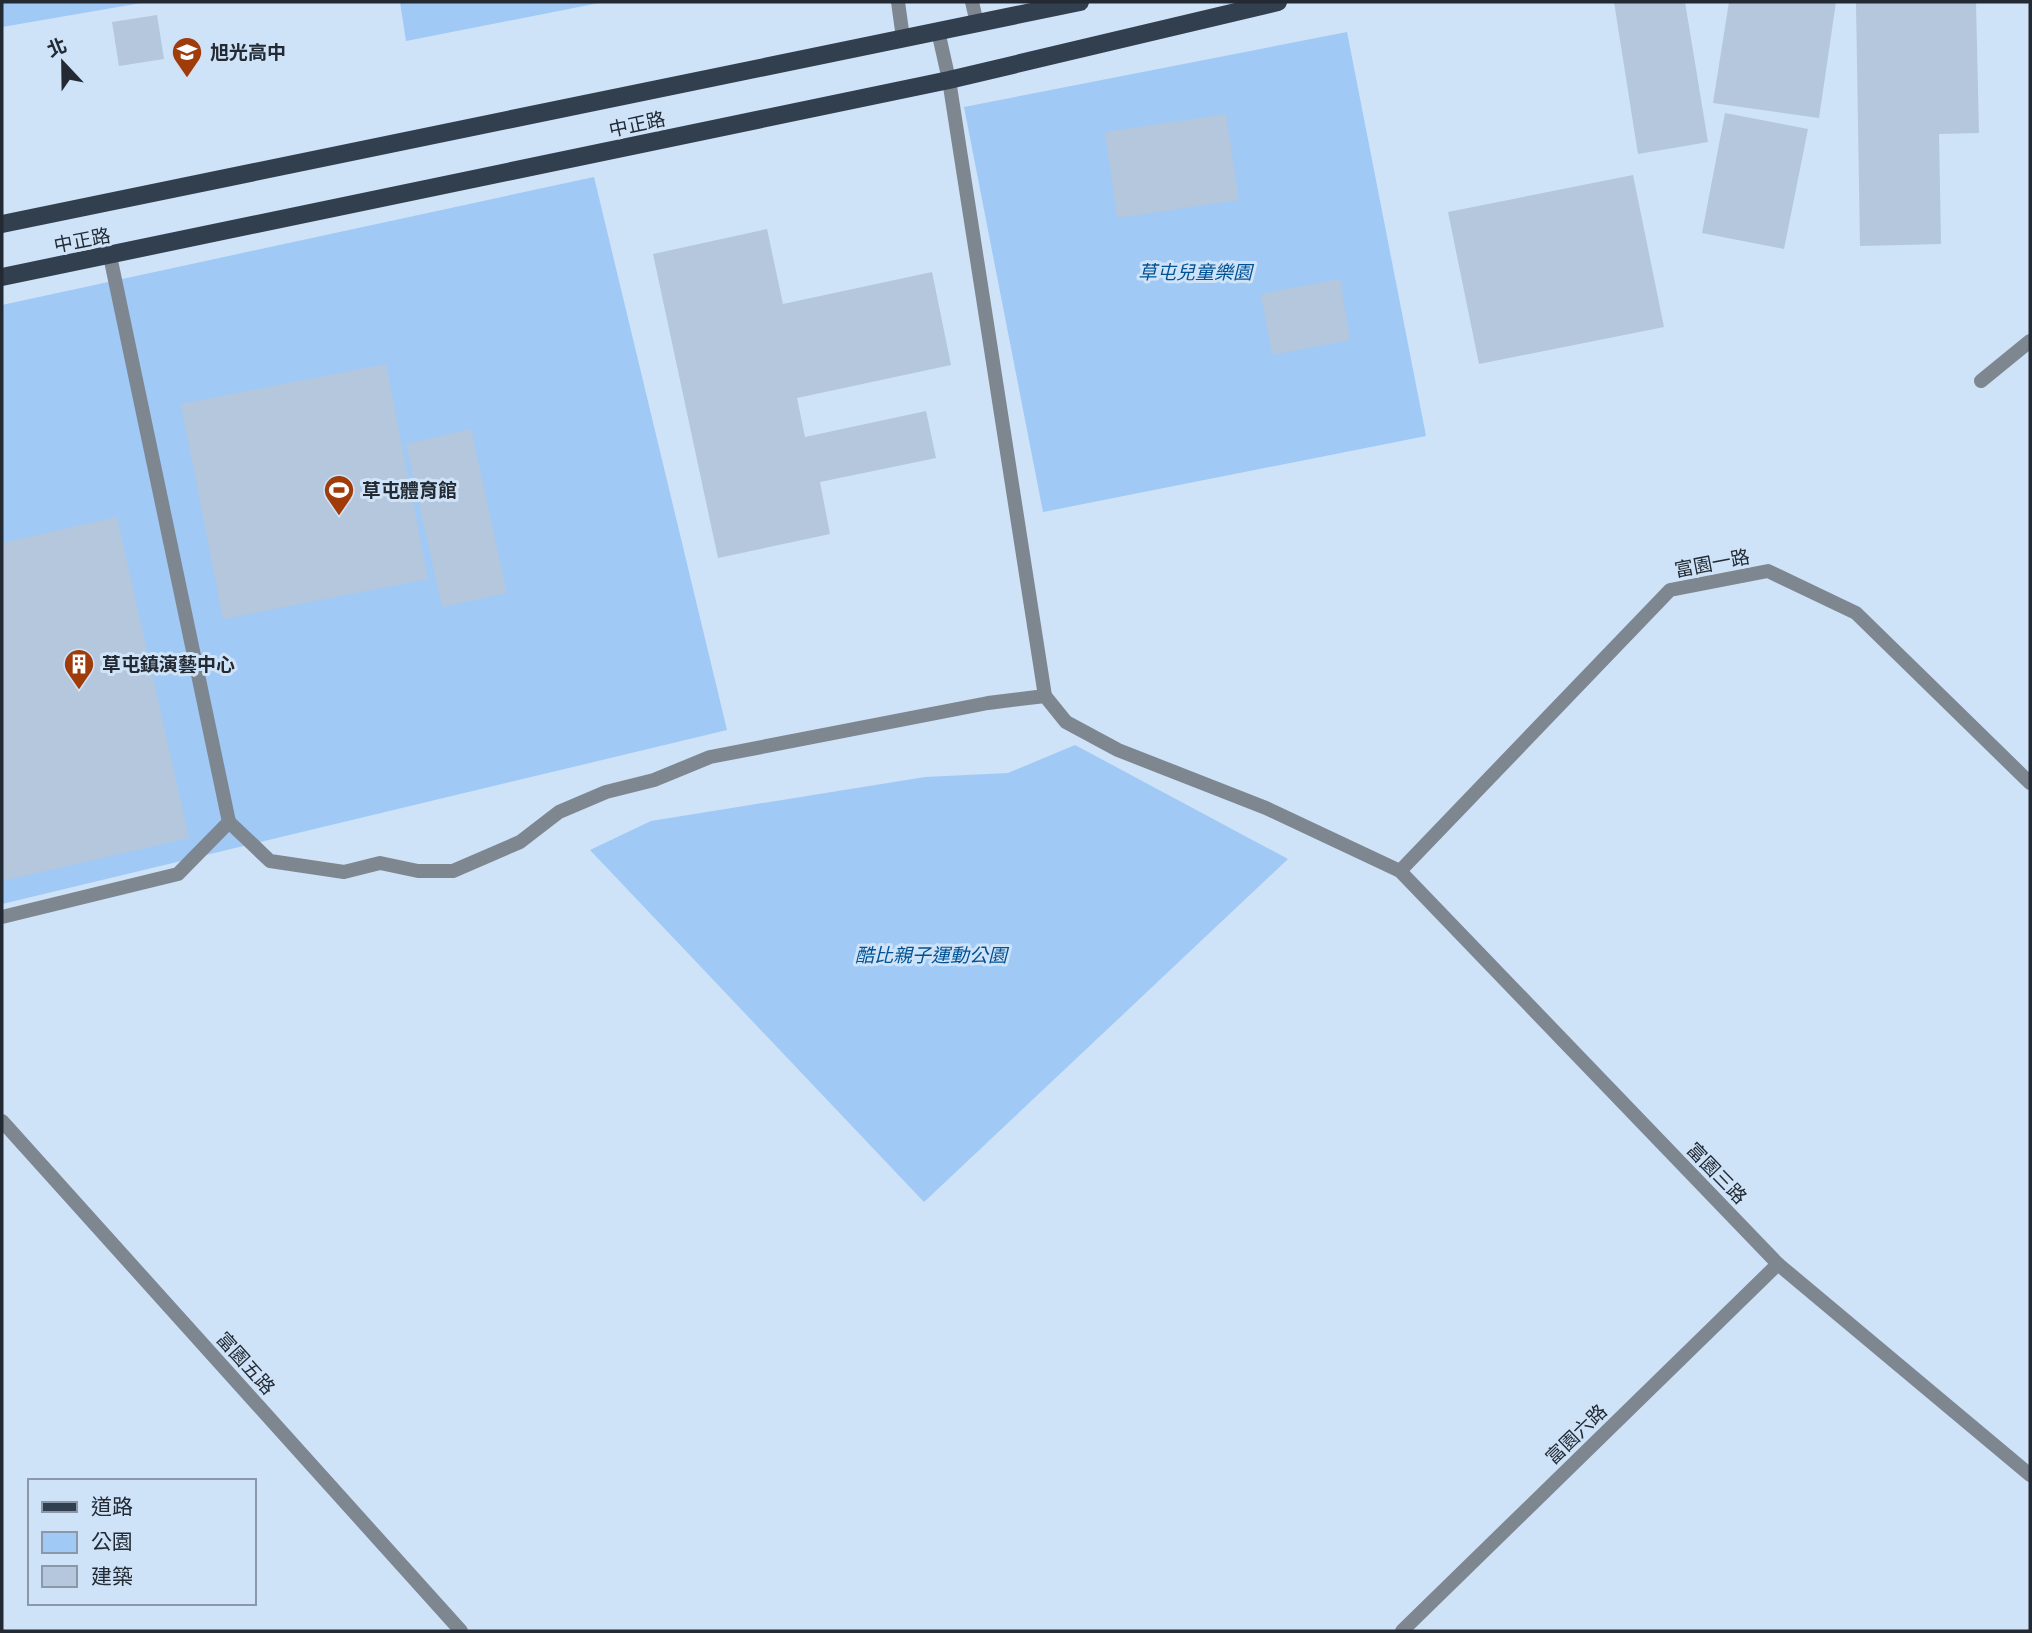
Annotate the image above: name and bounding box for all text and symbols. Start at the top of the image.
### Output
north arrow [28,28,98,98]
text: 北 [43,32,70,63]
school or university icon: 旭光高中 [170,35,204,79]
place label: 旭光高中 [210,39,286,65]
street label: 中正路 [606,105,668,143]
street label: 中正路 [52,222,112,258]
park label: 草屯兒童樂園 [1138,259,1255,285]
sports icon: 草屯體育館 [322,473,356,517]
place label: 草屯體育館 [362,477,457,503]
street label: 富園一路 [1672,543,1752,583]
building icon: 草屯鎮演藝中心 [62,647,96,691]
place label: 草屯鎮演藝中心 [102,651,235,677]
park label: 酷比親子運動公園 [855,942,1010,968]
street label: 富園三路 [1681,1137,1753,1209]
street label: 富園五路 [211,1326,281,1400]
street label: 富園六路 [1540,1398,1612,1470]
legend [28,1479,256,1605]
text: 道路 [91,1492,133,1521]
text: 公園 [91,1527,133,1556]
text: 建築 [91,1562,133,1591]

